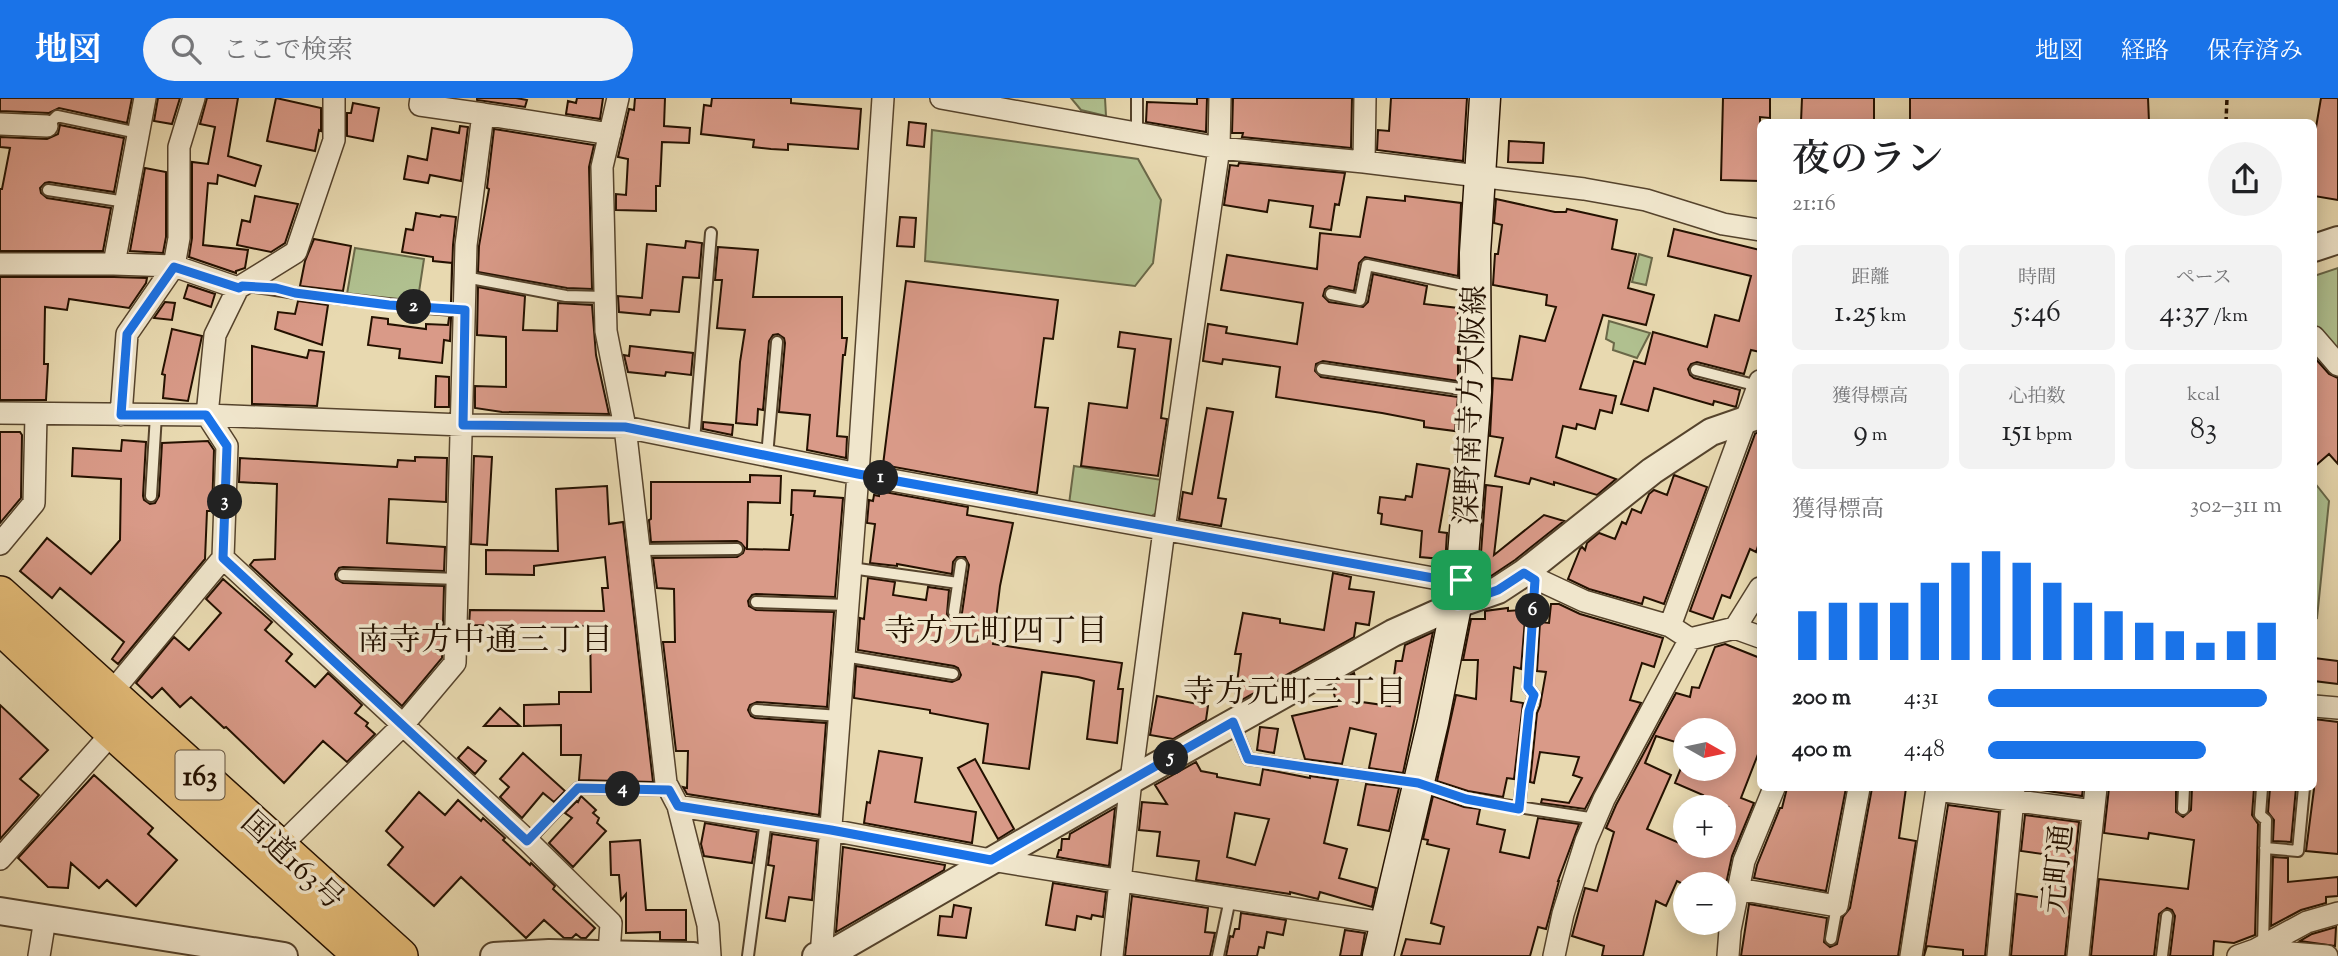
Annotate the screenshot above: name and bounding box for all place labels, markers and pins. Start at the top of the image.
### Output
pin: 2 [396,290,432,325]
pin: 1 [864,460,898,496]
pin: 3 [208,484,243,520]
pin [1431,550,1491,610]
pin: 6 [1516,594,1550,628]
pin: 5 [1154,740,1188,776]
pin: 4 [606,772,640,806]

